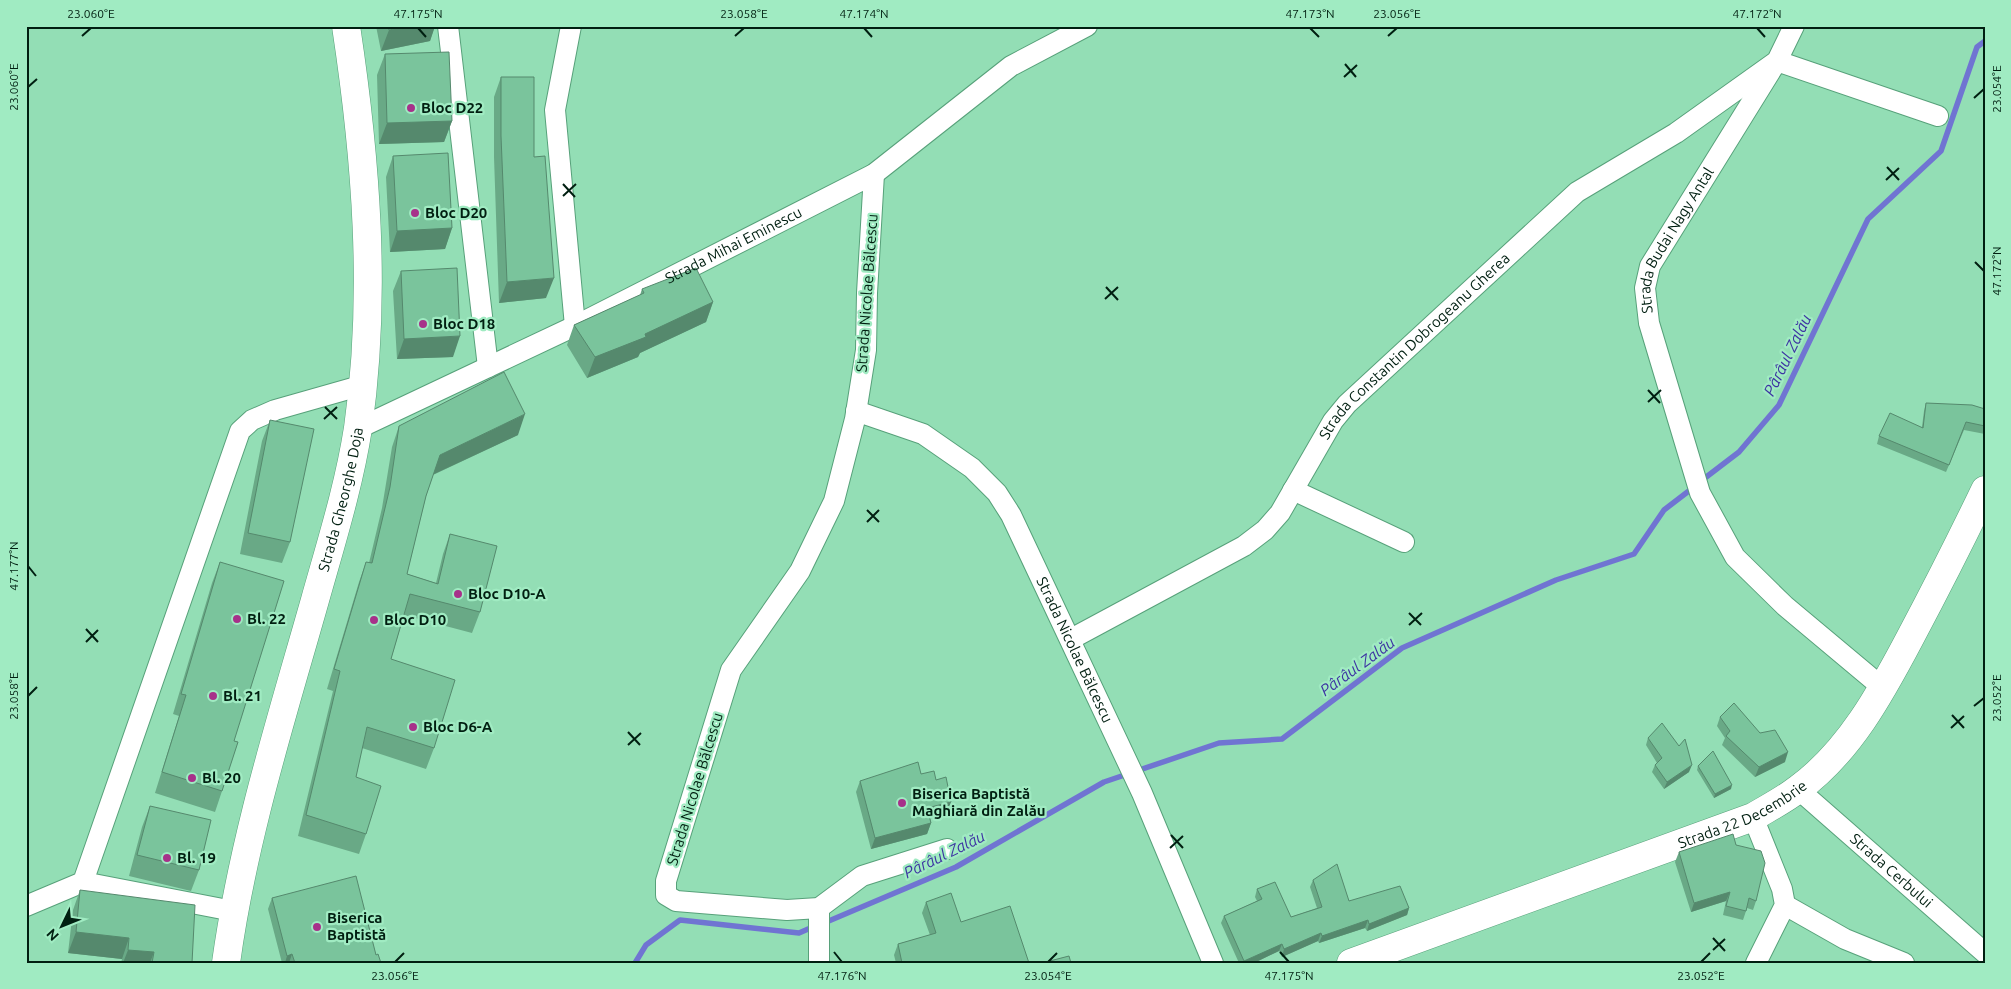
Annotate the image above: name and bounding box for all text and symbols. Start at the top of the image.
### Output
text: 23.060°E [67,7,115,20]
text: 47.175°N [393,7,443,20]
text: 23.058°E [720,7,768,20]
text: 47.174°N [839,7,889,20]
text: 47.173°N [1285,7,1335,20]
text: 23.056°E [1373,7,1421,20]
text: 47.172°N [1732,7,1782,20]
text: 23.060°E [7,63,20,111]
text: 23.054°E [1990,65,2003,113]
place label: Bloc D22 [421,99,483,116]
marker: Bloc D22 [405,102,417,114]
street label: Strada Budai Nagy Antal [1636,164,1717,315]
street label: Strada Mihai Eminescu [662,203,805,287]
place label: Bloc D20 [425,204,487,221]
marker: Bloc D20 [409,207,421,219]
street label: Strada Nicolae Bălcescu [852,213,881,373]
text: 47.172°N [1990,246,2003,296]
street label: Strada Constantin Dobrogeanu Gherea [1315,249,1513,442]
water label: Pârâul Zalău [1760,311,1815,399]
place label: Bloc D18 [433,315,495,332]
marker: Bloc D18 [417,318,429,330]
street label: Strada Gheorghe Doja [315,426,366,573]
text: 47.177°N [7,541,20,591]
street label: Strada Nicolae Bălcescu [1033,574,1117,725]
place label: Bloc D10-A [468,585,546,602]
marker: Bloc D10-A [452,588,464,600]
place label: Bl. 22 [247,610,286,627]
place label: Bloc D10 [384,611,446,628]
marker: Bl. 22 [231,613,243,625]
marker: Bloc D10 [368,614,380,626]
water label: Pârâul Zalău [1316,633,1398,699]
text: 23.058°E [7,672,20,720]
text: 23.052°E [1990,674,2003,722]
place label: Bl. 21 [223,687,262,704]
marker: Bl. 21 [207,690,219,702]
street label: Strada Nicolae Bălcescu [663,710,726,867]
place label: Bloc D6-A [423,718,493,735]
marker: Bloc D6-A [407,721,419,733]
place label: Bl. 20 [202,769,241,786]
marker: Bl. 20 [186,772,198,784]
street label: Strada 22 Decembrie [1676,777,1810,852]
place label: Biserica Baptistă Maghiară din Zalău [912,785,1046,819]
marker: Biserica Baptistă Maghiară din Zalău [896,797,908,809]
water label: Pârâul Zalău [900,826,988,881]
street label: Strada Cerbului [1847,830,1936,911]
place label: Bl. 19 [177,849,216,866]
marker: Bl. 19 [161,852,173,864]
north arrow [38,902,88,952]
place label: Biserica Baptistă [327,909,386,943]
marker: Biserica Baptistă [311,921,323,933]
text: N [43,926,62,944]
text: 23.056°E [371,969,419,982]
text: 47.176°N [817,969,867,982]
text: 23.054°E [1024,969,1072,982]
text: 47.175°N [1264,969,1314,982]
text: 23.052°E [1677,969,1725,982]

